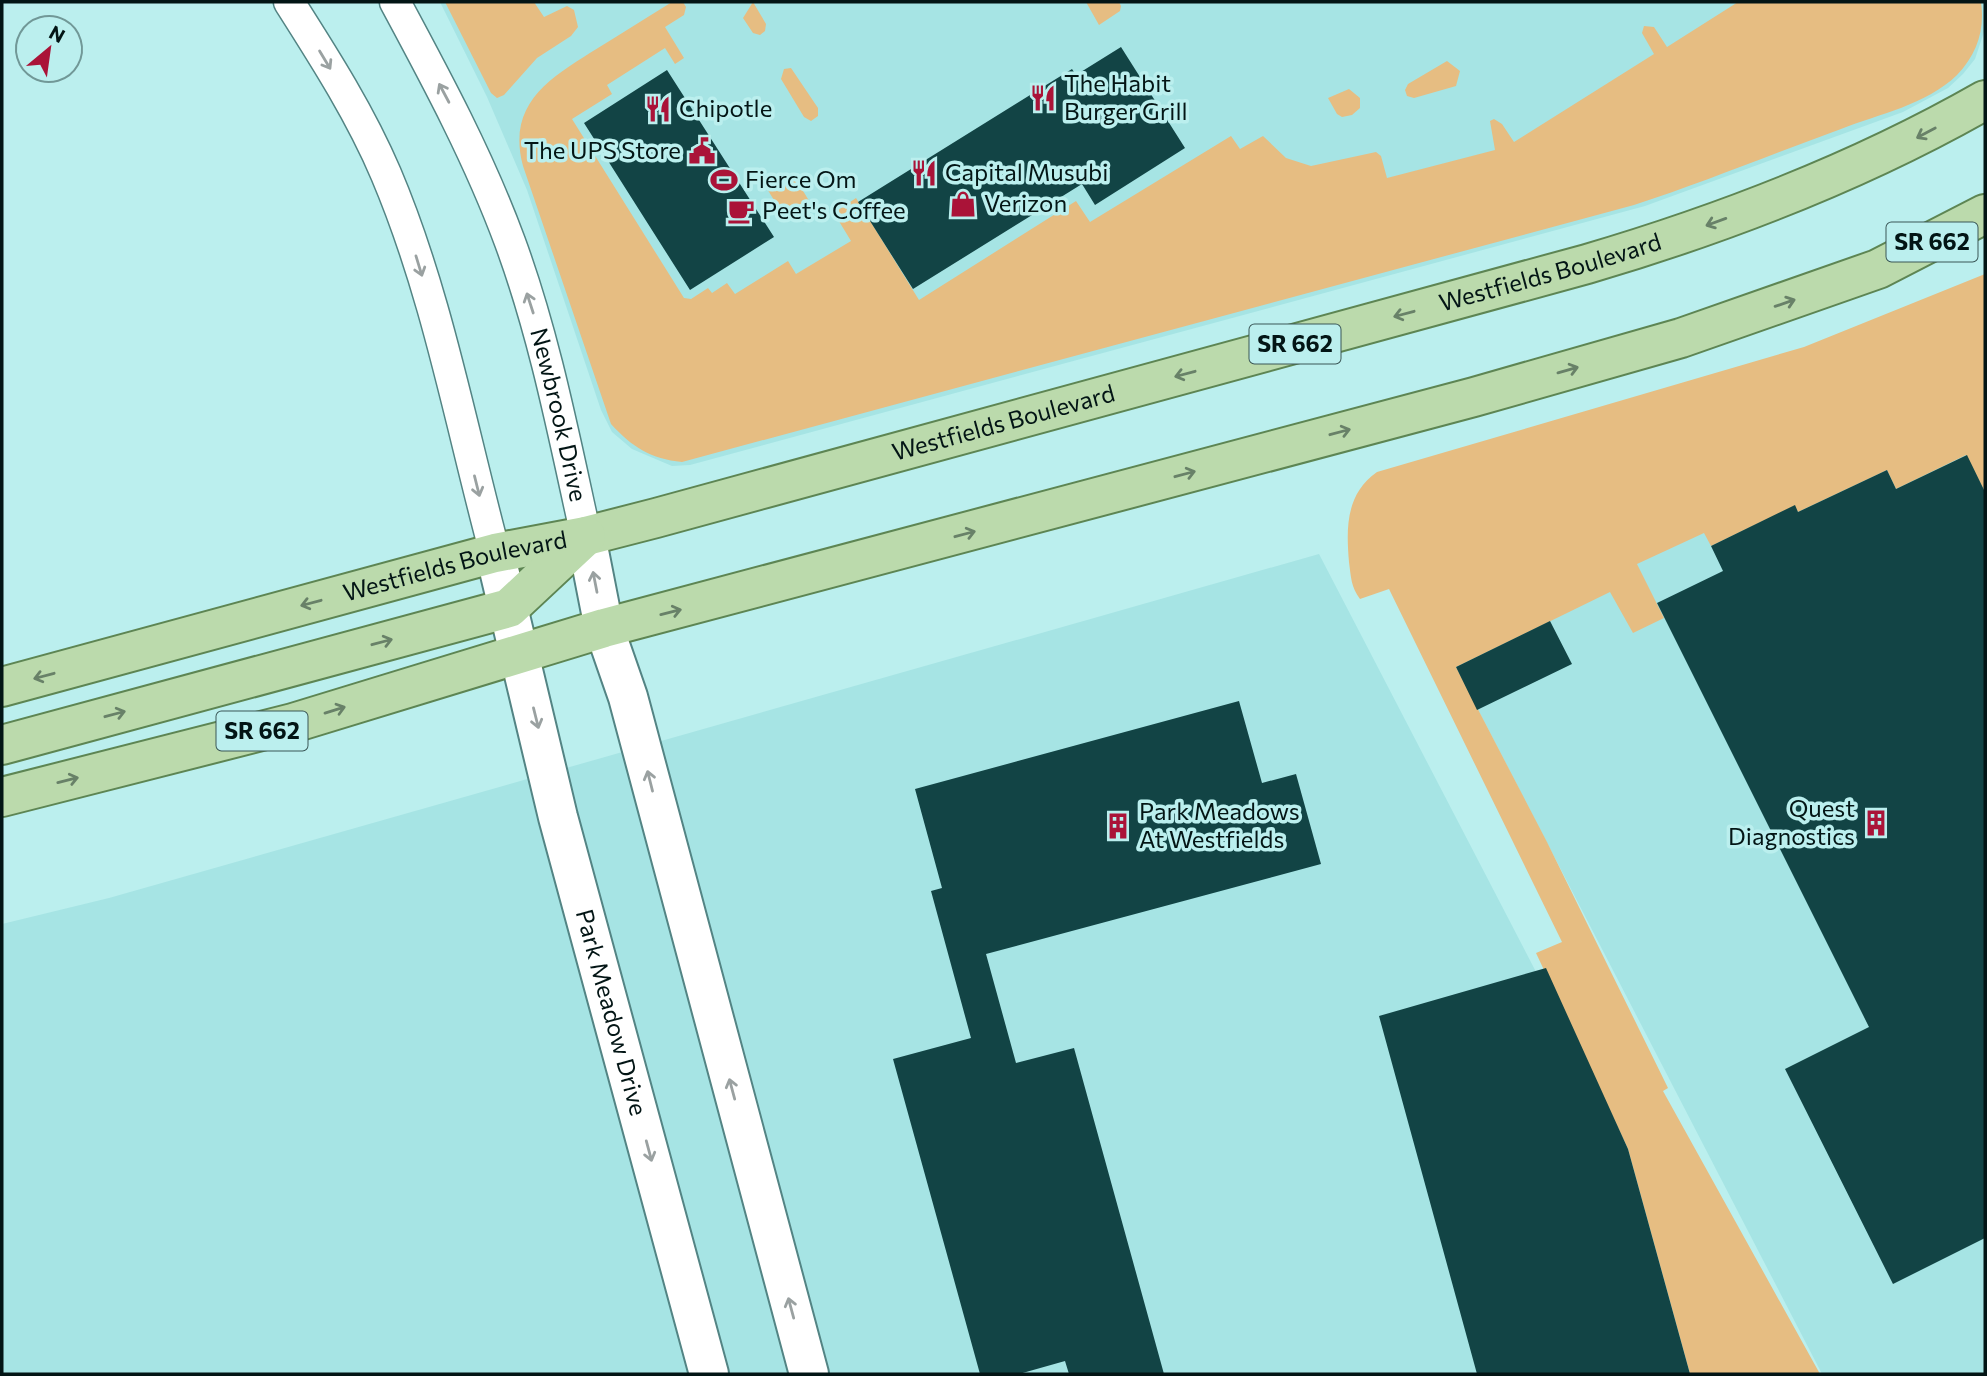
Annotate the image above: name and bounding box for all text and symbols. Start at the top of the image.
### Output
north arrow [14,14,84,84]
text: N [46,20,69,47]
one-way arrow [318,49,332,69]
place label: The Habit Burger Grill [1064,68,1188,125]
one-way arrow [436,83,450,104]
restaurant icon: The Habit Burger Grill [1028,83,1058,113]
place label: Chipotle [679,93,772,122]
restaurant icon: Chipotle [643,94,673,124]
one-way arrow [1916,127,1936,141]
place label: The UPS Store [524,135,681,164]
public building icon: The UPS Store [687,136,717,166]
place label: Capital Musubi [945,157,1108,186]
restaurant icon: Capital Musubi [909,158,939,188]
place label: Fierce Om [745,164,856,193]
sports icon: Fierce Om [709,165,739,195]
place label: Verizon [984,188,1067,217]
shop icon: Verizon [948,189,978,219]
place label: Peet's Coffee [762,195,906,224]
cafe icon: Peet's Coffee [726,196,756,226]
one-way arrow [1706,217,1728,230]
road number: SR 662 [1886,222,1978,262]
street label: Westfields Boulevard [1436,226,1665,317]
one-way arrow [413,255,426,277]
one-way arrow [523,292,536,314]
one-way arrow [1774,296,1796,308]
one-way arrow [1394,309,1416,322]
street label: Newbrook Drive [525,324,594,504]
road number: SR 662 [1250,324,1340,364]
one-way arrow [1557,362,1579,375]
one-way arrow [1174,368,1197,381]
street label: Westfields Boulevard [889,378,1118,466]
one-way arrow [1328,425,1350,438]
one-way arrow [1173,467,1196,480]
one-way arrow [471,474,484,497]
street label: Westfields Boulevard [340,524,569,607]
one-way arrow [954,526,976,539]
one-way arrow [588,571,602,594]
one-way arrow [300,597,323,610]
one-way arrow [659,605,682,618]
one-way arrow [370,635,393,648]
one-way arrow [34,670,56,683]
one-way arrow [324,702,346,715]
one-way arrow [530,706,543,728]
one-way arrow [103,707,126,720]
road number: SR 662 [216,712,308,750]
one-way arrow [643,770,656,793]
one-way arrow [56,773,79,786]
place label: Quest Diagnostics [1728,793,1855,850]
place label: Park Meadows At Westfields [1139,796,1300,853]
building icon: Quest Diagnostics [1861,808,1891,838]
building icon: Park Meadows At Westfields [1103,811,1133,841]
street label: Park Meadow Drive [571,906,654,1119]
one-way arrow [725,1078,738,1101]
one-way arrow [643,1139,656,1162]
one-way arrow [784,1298,797,1320]

